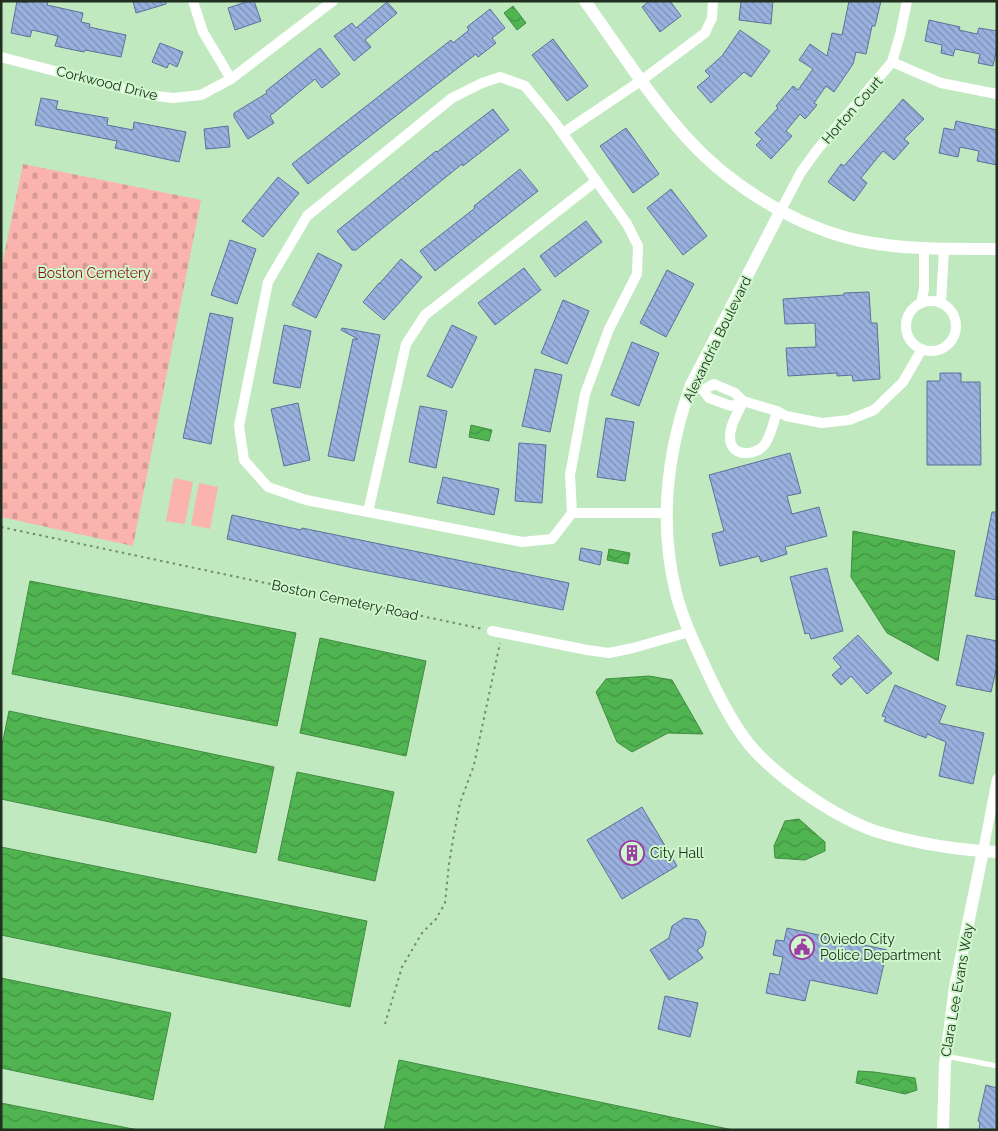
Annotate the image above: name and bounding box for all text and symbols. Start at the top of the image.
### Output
street label: Corkwood Drive [55,63,159,103]
street label: Horton Court [818,73,886,147]
park label: Boston Cemetery [37,265,151,281]
street label: Alexandria Boulevard [680,273,754,405]
street label: Boston Cemetery Road [270,577,420,623]
building icon: City Hall [619,840,645,866]
place label: City Hall [650,845,704,861]
street label: Clara Lee Evans Way [937,922,977,1058]
place label: Oviedo City Police Department [820,931,941,963]
public building icon: Oviedo City Police Department [789,934,815,960]

